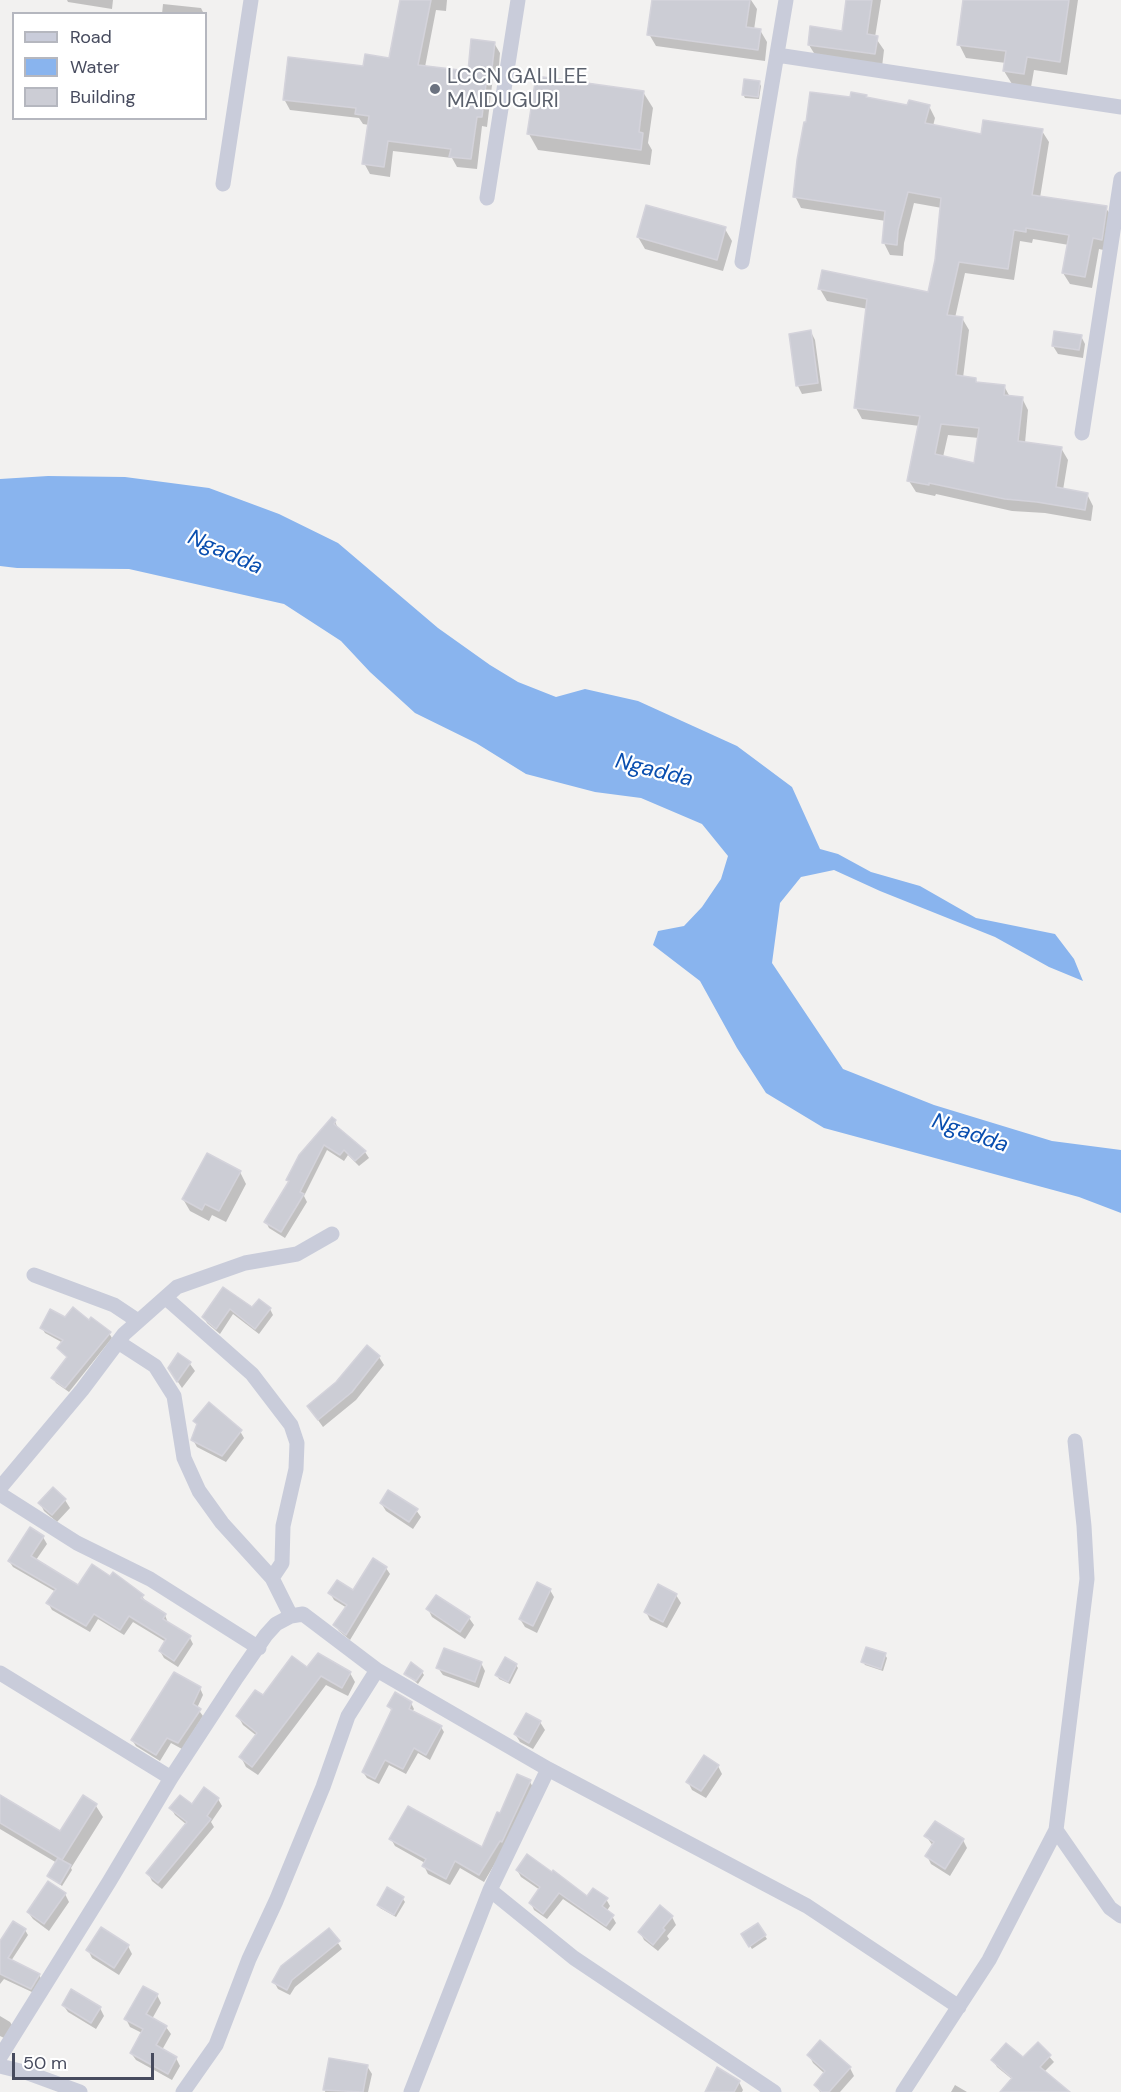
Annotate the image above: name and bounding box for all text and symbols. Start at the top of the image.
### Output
legend [12,12,207,120]
text: Road [70,25,112,49]
text: Water [70,55,120,79]
place label: LCCN GALILEE MAIDUGURI [447,64,588,114]
marker: LCCN GALILEE MAIDUGURI [428,82,442,96]
text: Building [70,85,135,109]
water label: Ngadda [184,525,266,581]
water label: Ngadda [612,749,696,793]
water label: Ngadda [928,1109,1012,1159]
scale bar [15,2041,158,2079]
text: 50 m [23,2051,67,2075]

